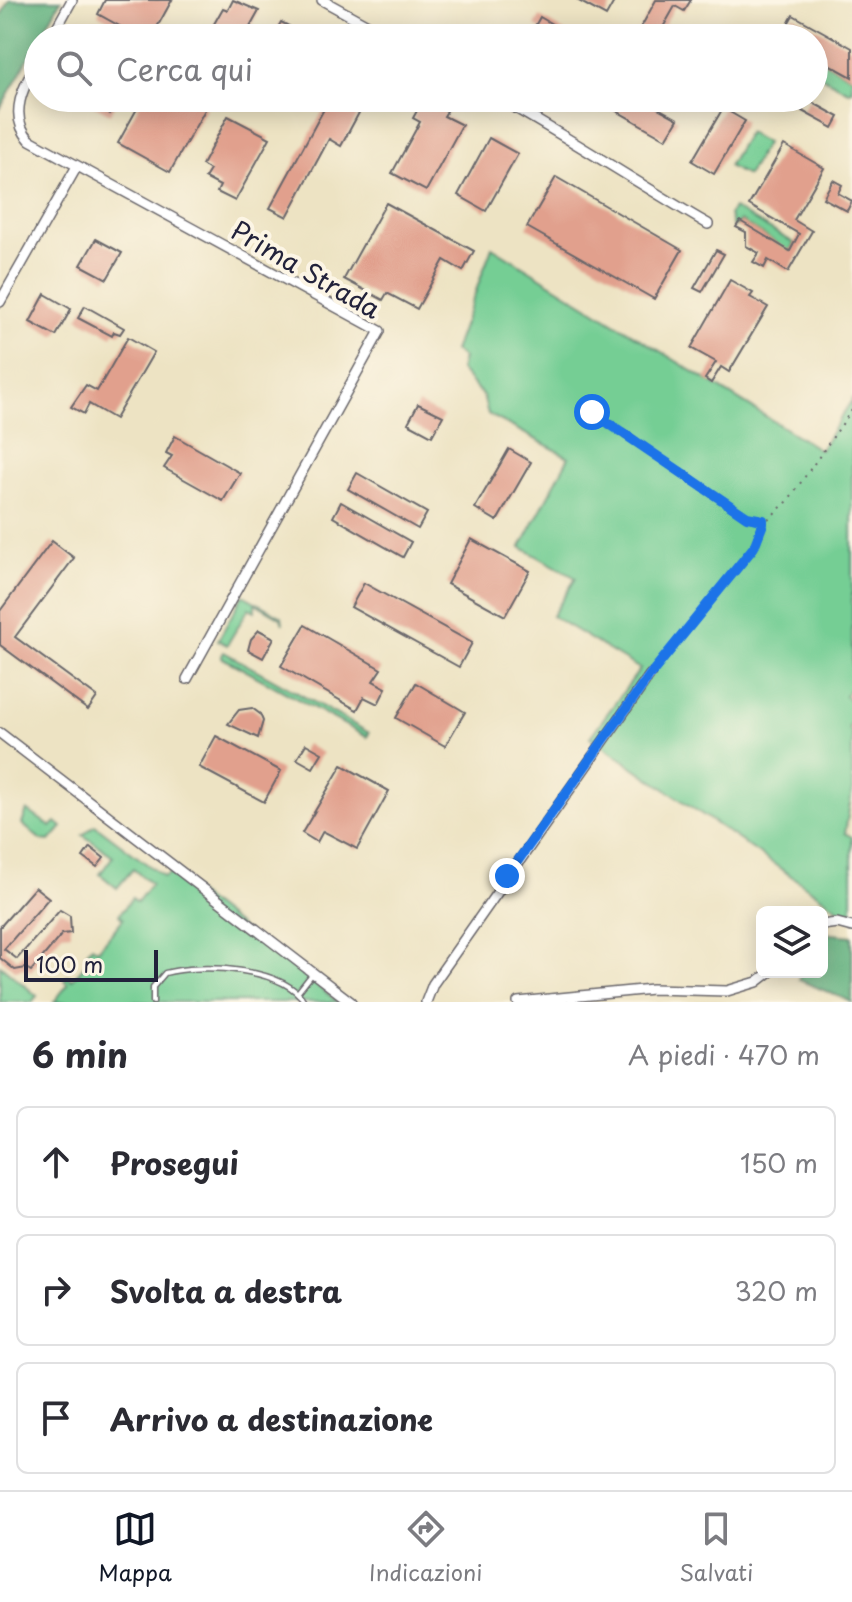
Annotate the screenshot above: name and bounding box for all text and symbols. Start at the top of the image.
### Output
search box [24,24,828,112]
icon: search [52,46,96,90]
text: Cerca qui [116,46,253,91]
street label: Prima Strada [224,210,388,328]
route start [574,394,610,430]
route end [489,858,525,894]
map controls [756,906,828,978]
button: layers [756,906,828,978]
scale bar [24,946,158,982]
text: 100 m [36,947,103,980]
text: 6 min [32,1028,128,1080]
text: A piedi · 470 m [628,1035,820,1074]
icon: ahead [34,1140,78,1184]
text: Prosegui [110,1140,239,1185]
text: 150 m [740,1143,818,1182]
icon: right [34,1268,78,1312]
text: Svolta a destra [110,1268,342,1313]
text: 320 m [734,1271,818,1310]
icon: arrive [34,1396,78,1440]
text: Arrivo a destinazione [110,1396,433,1441]
tab: Mappa [99,1507,172,1588]
tab: Indicazioni [369,1507,482,1588]
tab: Salvati [680,1507,753,1588]

